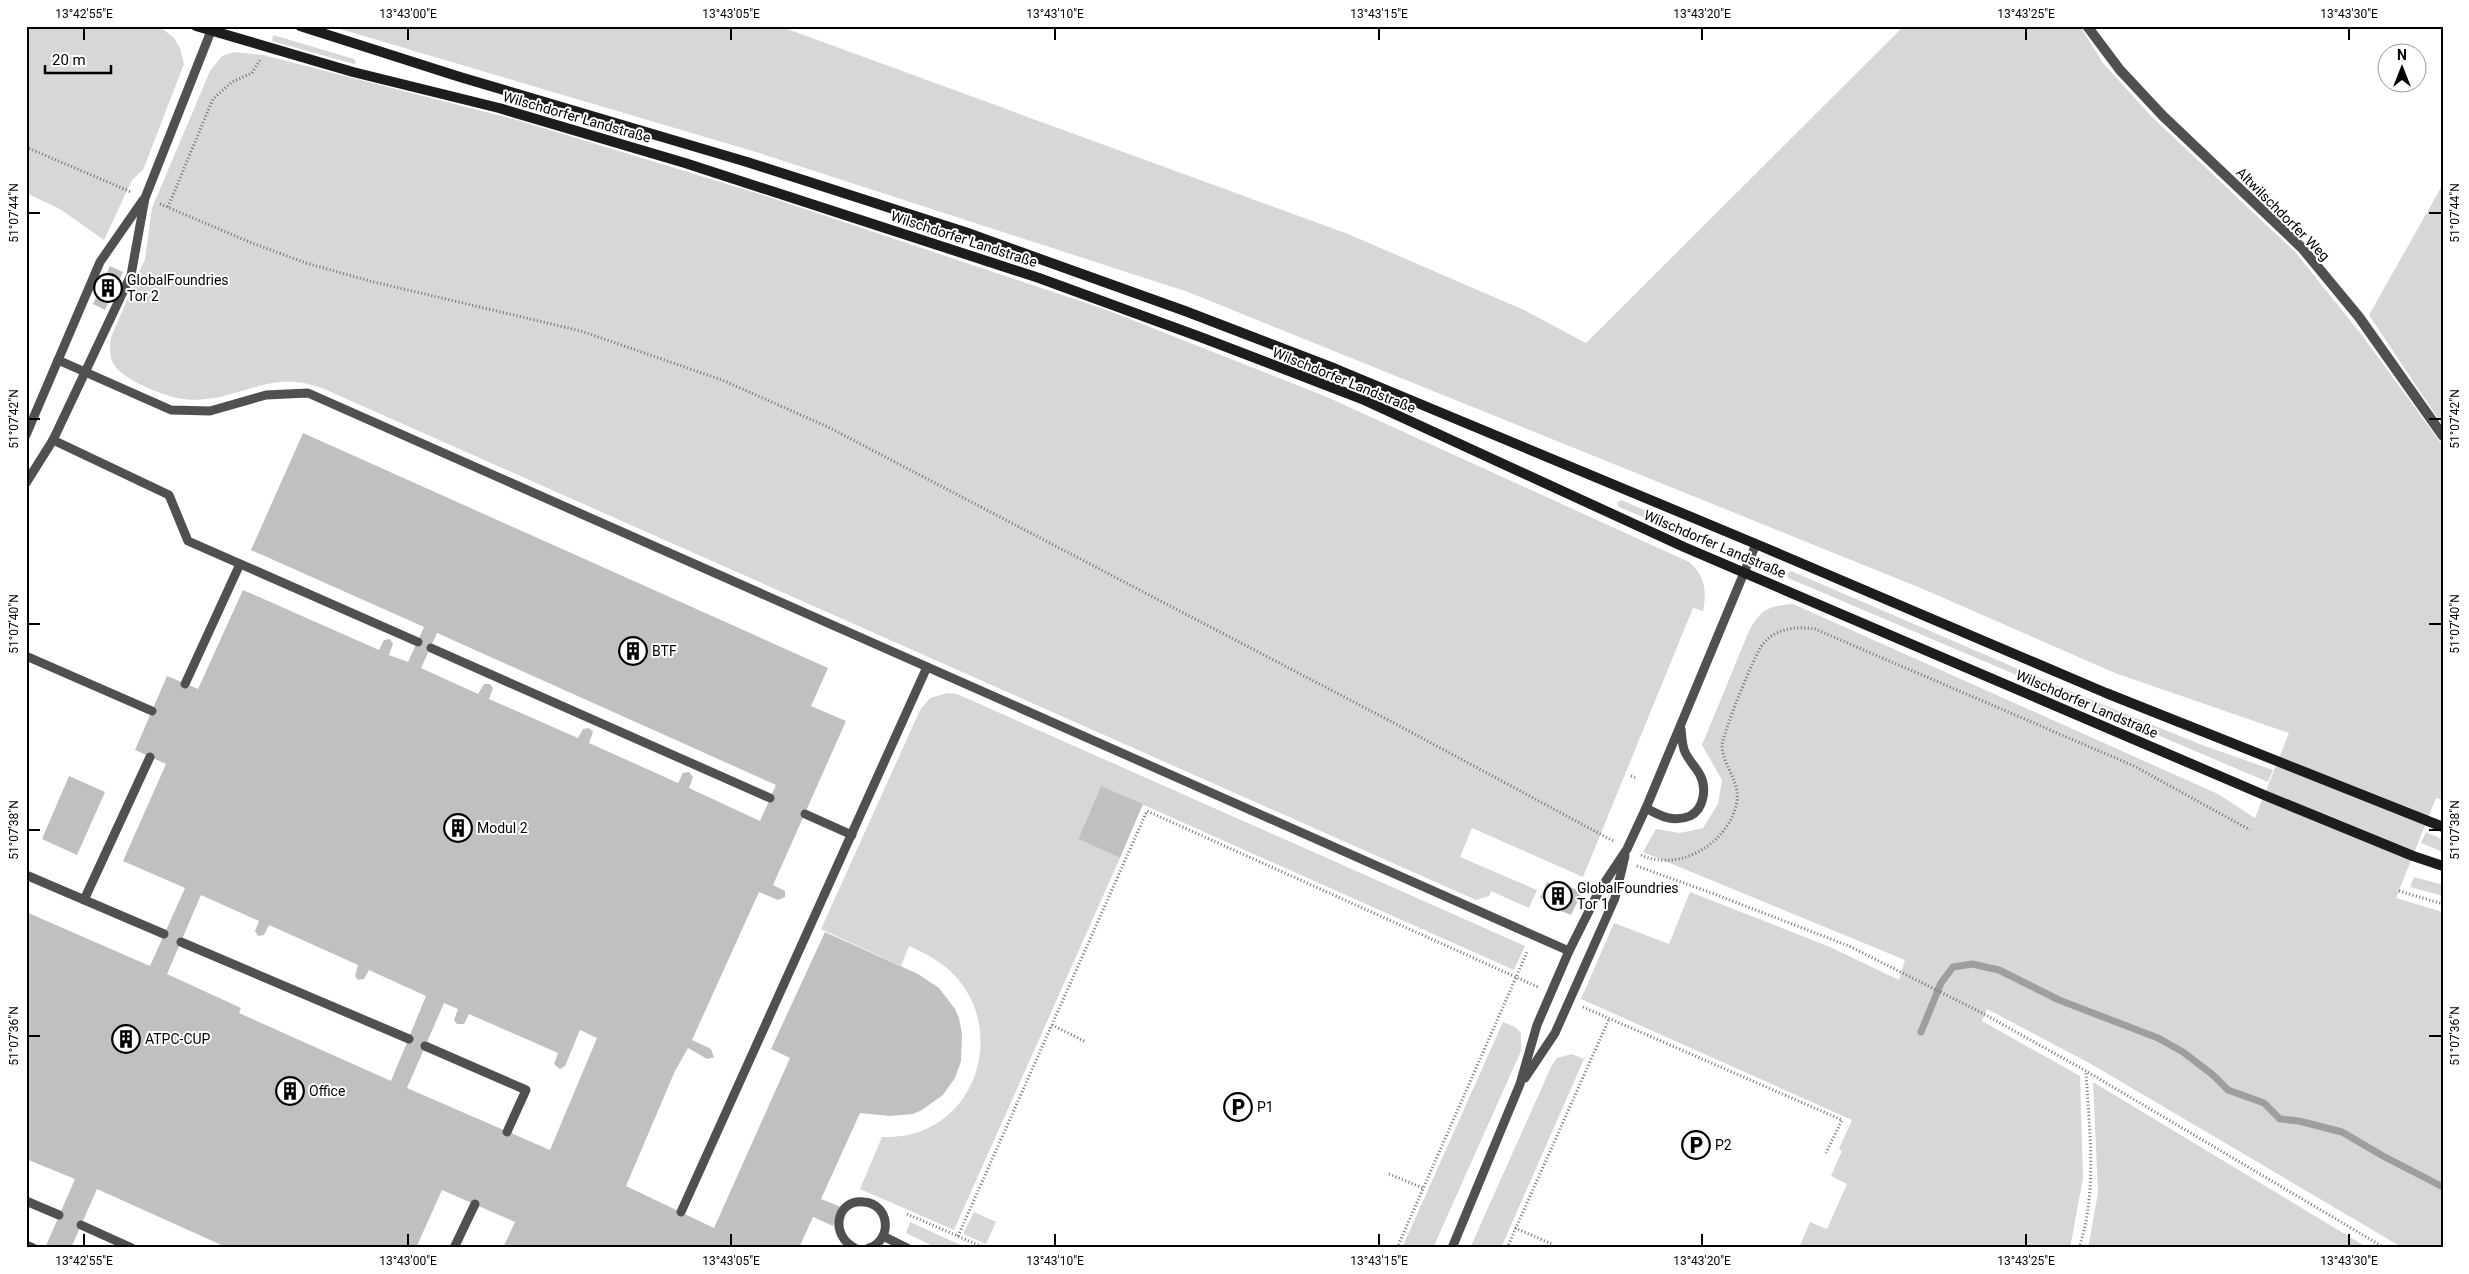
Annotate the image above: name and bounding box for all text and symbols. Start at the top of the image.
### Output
text: 13°42'55"E [55,7,113,21]
text: 13°43'00"E [379,7,437,21]
text: 13°43'05"E [702,7,760,21]
text: 13°43'10"E [1026,7,1084,21]
text: 13°43'15"E [1350,7,1408,21]
text: 13°43'20"E [1673,7,1731,21]
text: 13°43'25"E [1997,7,2055,21]
text: 13°43'30"E [2320,7,2378,21]
scale bar [45,42,111,74]
north arrow [2376,42,2426,92]
text: N [2397,47,2407,63]
text: 20 m [52,51,86,69]
street label: Wilschdorfer Landstraße [501,88,653,146]
street label: Altwilschdorfer Weg [2233,164,2333,264]
text: 51°07'44"N [7,183,21,243]
text: 51°07'44"N [2448,183,2462,243]
street label: Wilschdorfer Landstraße [889,208,1039,270]
place label: GlobalFoundries Tor 2 [127,272,229,304]
building icon: GlobalFoundries Tor 2 [93,273,123,303]
street label: Wilschdorfer Landstraße [1270,344,1418,416]
text: 51°07'42"N [7,389,21,449]
text: 51°07'42"N [2448,389,2462,449]
street label: Wilschdorfer Landstraße [1641,507,1789,581]
text: 51°07'40"N [7,594,21,654]
text: 51°07'40"N [2448,594,2462,654]
building icon: BTF [618,636,648,666]
place label: BTF [652,643,677,659]
street label: Wilschdorfer Landstraße [2013,667,2161,741]
text: 51°07'38"N [7,800,21,860]
text: 51°07'38"N [2448,800,2462,860]
building icon: Modul 2 [443,813,473,843]
place label: Modul 2 [477,820,528,836]
place label: GlobalFoundries Tor 1 [1577,880,1679,912]
building icon: GlobalFoundries Tor 1 [1543,881,1573,911]
text: 51°07'36"N [7,1006,21,1066]
text: 51°07'36"N [2448,1006,2462,1066]
building icon: ATPC-CUP [111,1024,141,1054]
place label: ATPC-CUP [145,1031,211,1047]
building icon: Office [275,1076,305,1106]
place label: Office [309,1083,345,1099]
parking icon: P1 [1223,1092,1253,1122]
place label: P1 [1257,1099,1274,1115]
parking icon: P2 [1681,1130,1711,1160]
place label: P2 [1715,1137,1732,1153]
text: 13°42'55"E [55,1254,113,1268]
text: 13°43'00"E [379,1254,437,1268]
text: 13°43'05"E [702,1254,760,1268]
text: 13°43'10"E [1026,1254,1084,1268]
text: 13°43'15"E [1350,1254,1408,1268]
text: 13°43'20"E [1673,1254,1731,1268]
text: 13°43'25"E [1997,1254,2055,1268]
text: 13°43'30"E [2320,1254,2378,1268]

